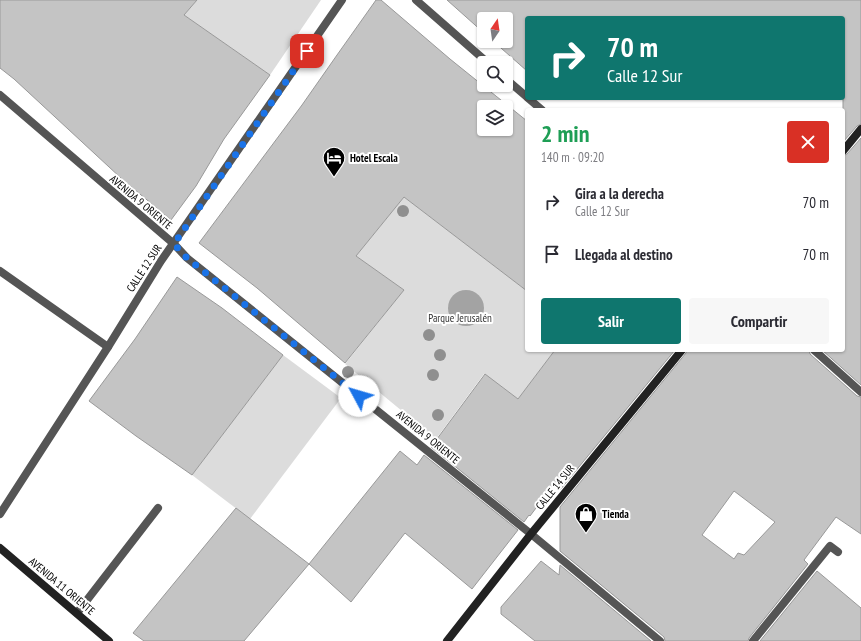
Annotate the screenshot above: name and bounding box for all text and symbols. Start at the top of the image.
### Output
north arrow [477,12,513,48]
map controls [477,12,513,136]
text: 70 m [607,28,658,65]
icon: right [541,32,593,84]
pin [290,34,324,68]
icon: arrive [296,40,318,62]
button: search [477,56,513,92]
text: Calle 12 Sur [607,64,682,87]
button: layers [477,100,513,136]
text: 2 min [541,118,589,149]
button: close [787,121,829,163]
hotel icon: Hotel Escala [321,145,347,178]
text: 140 m · 09:20 [541,149,604,166]
place label: Hotel Escala [350,151,398,165]
street label: AVENIDA 9 ORIENTE [107,172,175,232]
text: Gira a la derecha [575,184,664,203]
icon: right [541,191,563,213]
text: 70 m [803,193,829,212]
text: Calle 12 Sur [575,203,629,220]
street label: CALLE 12 SUR [123,241,165,295]
icon: arrive [541,243,563,265]
text: Llegada al destino [575,245,673,264]
text: 70 m [803,245,829,264]
button: Salir [541,298,681,344]
button: Compartir [689,298,829,344]
park label: Parque Jerusalén [428,311,492,325]
position arrow [338,375,380,417]
street label: AVENIDA 9 ORIENTE [394,407,463,467]
street label: CALLE 14 SUR [533,462,577,512]
shop icon: Tienda [573,501,599,534]
place label: Tienda [602,507,629,521]
street label: AVENIDA 11 ORIENTE [26,554,98,618]

